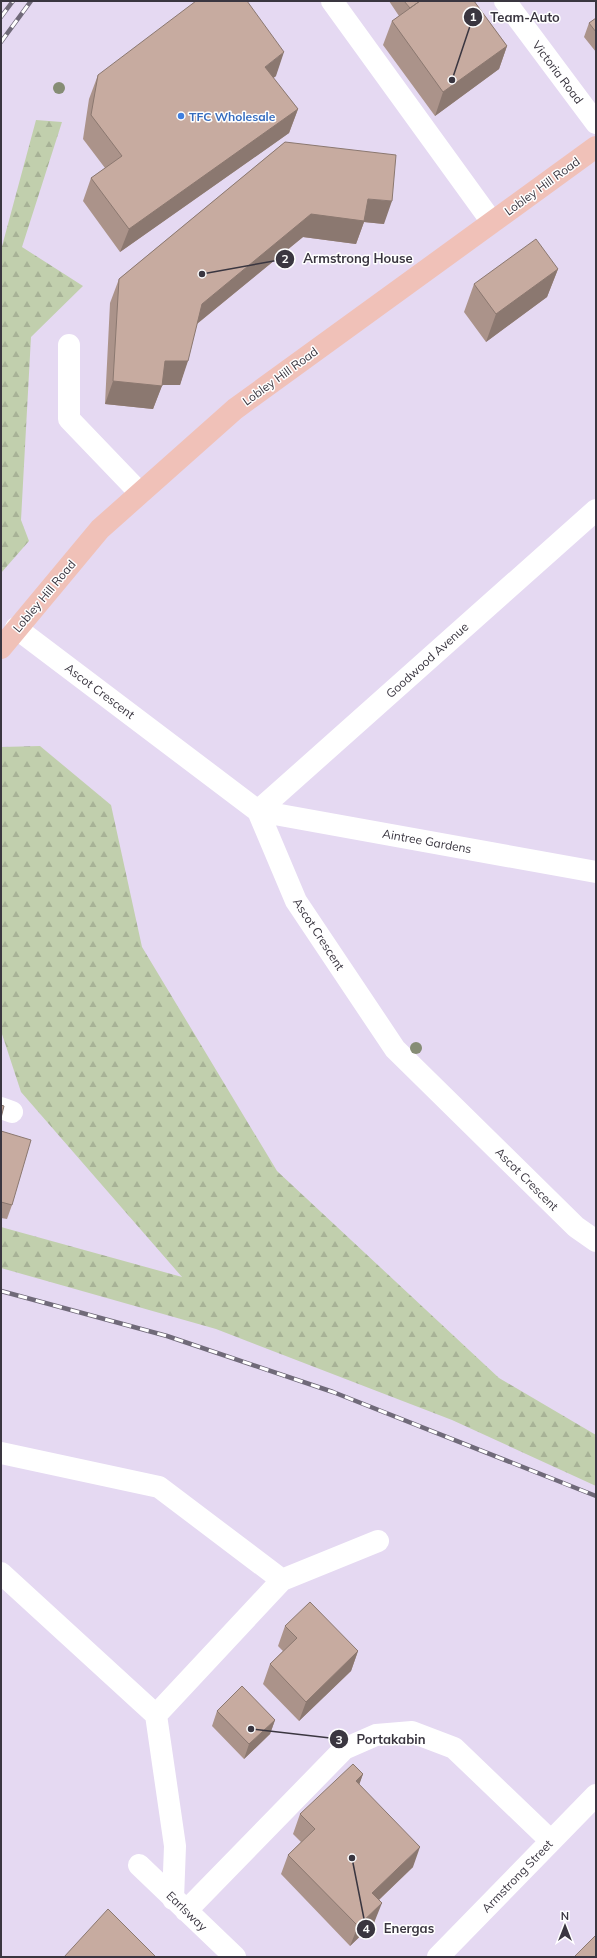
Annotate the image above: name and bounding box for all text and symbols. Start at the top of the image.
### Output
callout: Team-Auto [463,5,568,30]
text: 1 [469,9,477,24]
text: Team-Auto [490,9,560,25]
street label: Victoria Road [529,37,587,107]
place label: TFC Wholesale [189,109,276,124]
marker: TFC Wholesale [176,111,186,121]
street label: Lobley Hill Road [501,154,583,218]
callout: Armstrong House [275,246,420,271]
text: Armstrong House [303,250,413,266]
text: 2 [281,251,289,266]
street label: Lobley Hill Road [239,344,321,408]
street label: Lobley Hill Road [9,557,79,635]
street label: Goodwood Avenue [383,619,471,701]
street label: Ascot Crescent [62,660,138,722]
street label: Aintree Gardens [381,826,473,856]
street label: Ascot Crescent [290,895,348,973]
street label: Ascot Crescent [492,1144,562,1214]
callout: Portakabin [329,1727,434,1752]
text: Portakabin [357,1731,425,1747]
text: 3 [335,1732,343,1747]
street label: Armstrong Street [478,1836,556,1916]
street label: Earlsway [163,1888,211,1935]
north arrow [545,1906,585,1946]
text: N [561,1909,569,1923]
callout: Energas [356,1916,443,1941]
text: Energas [384,1920,434,1936]
text: 4 [362,1921,370,1936]

